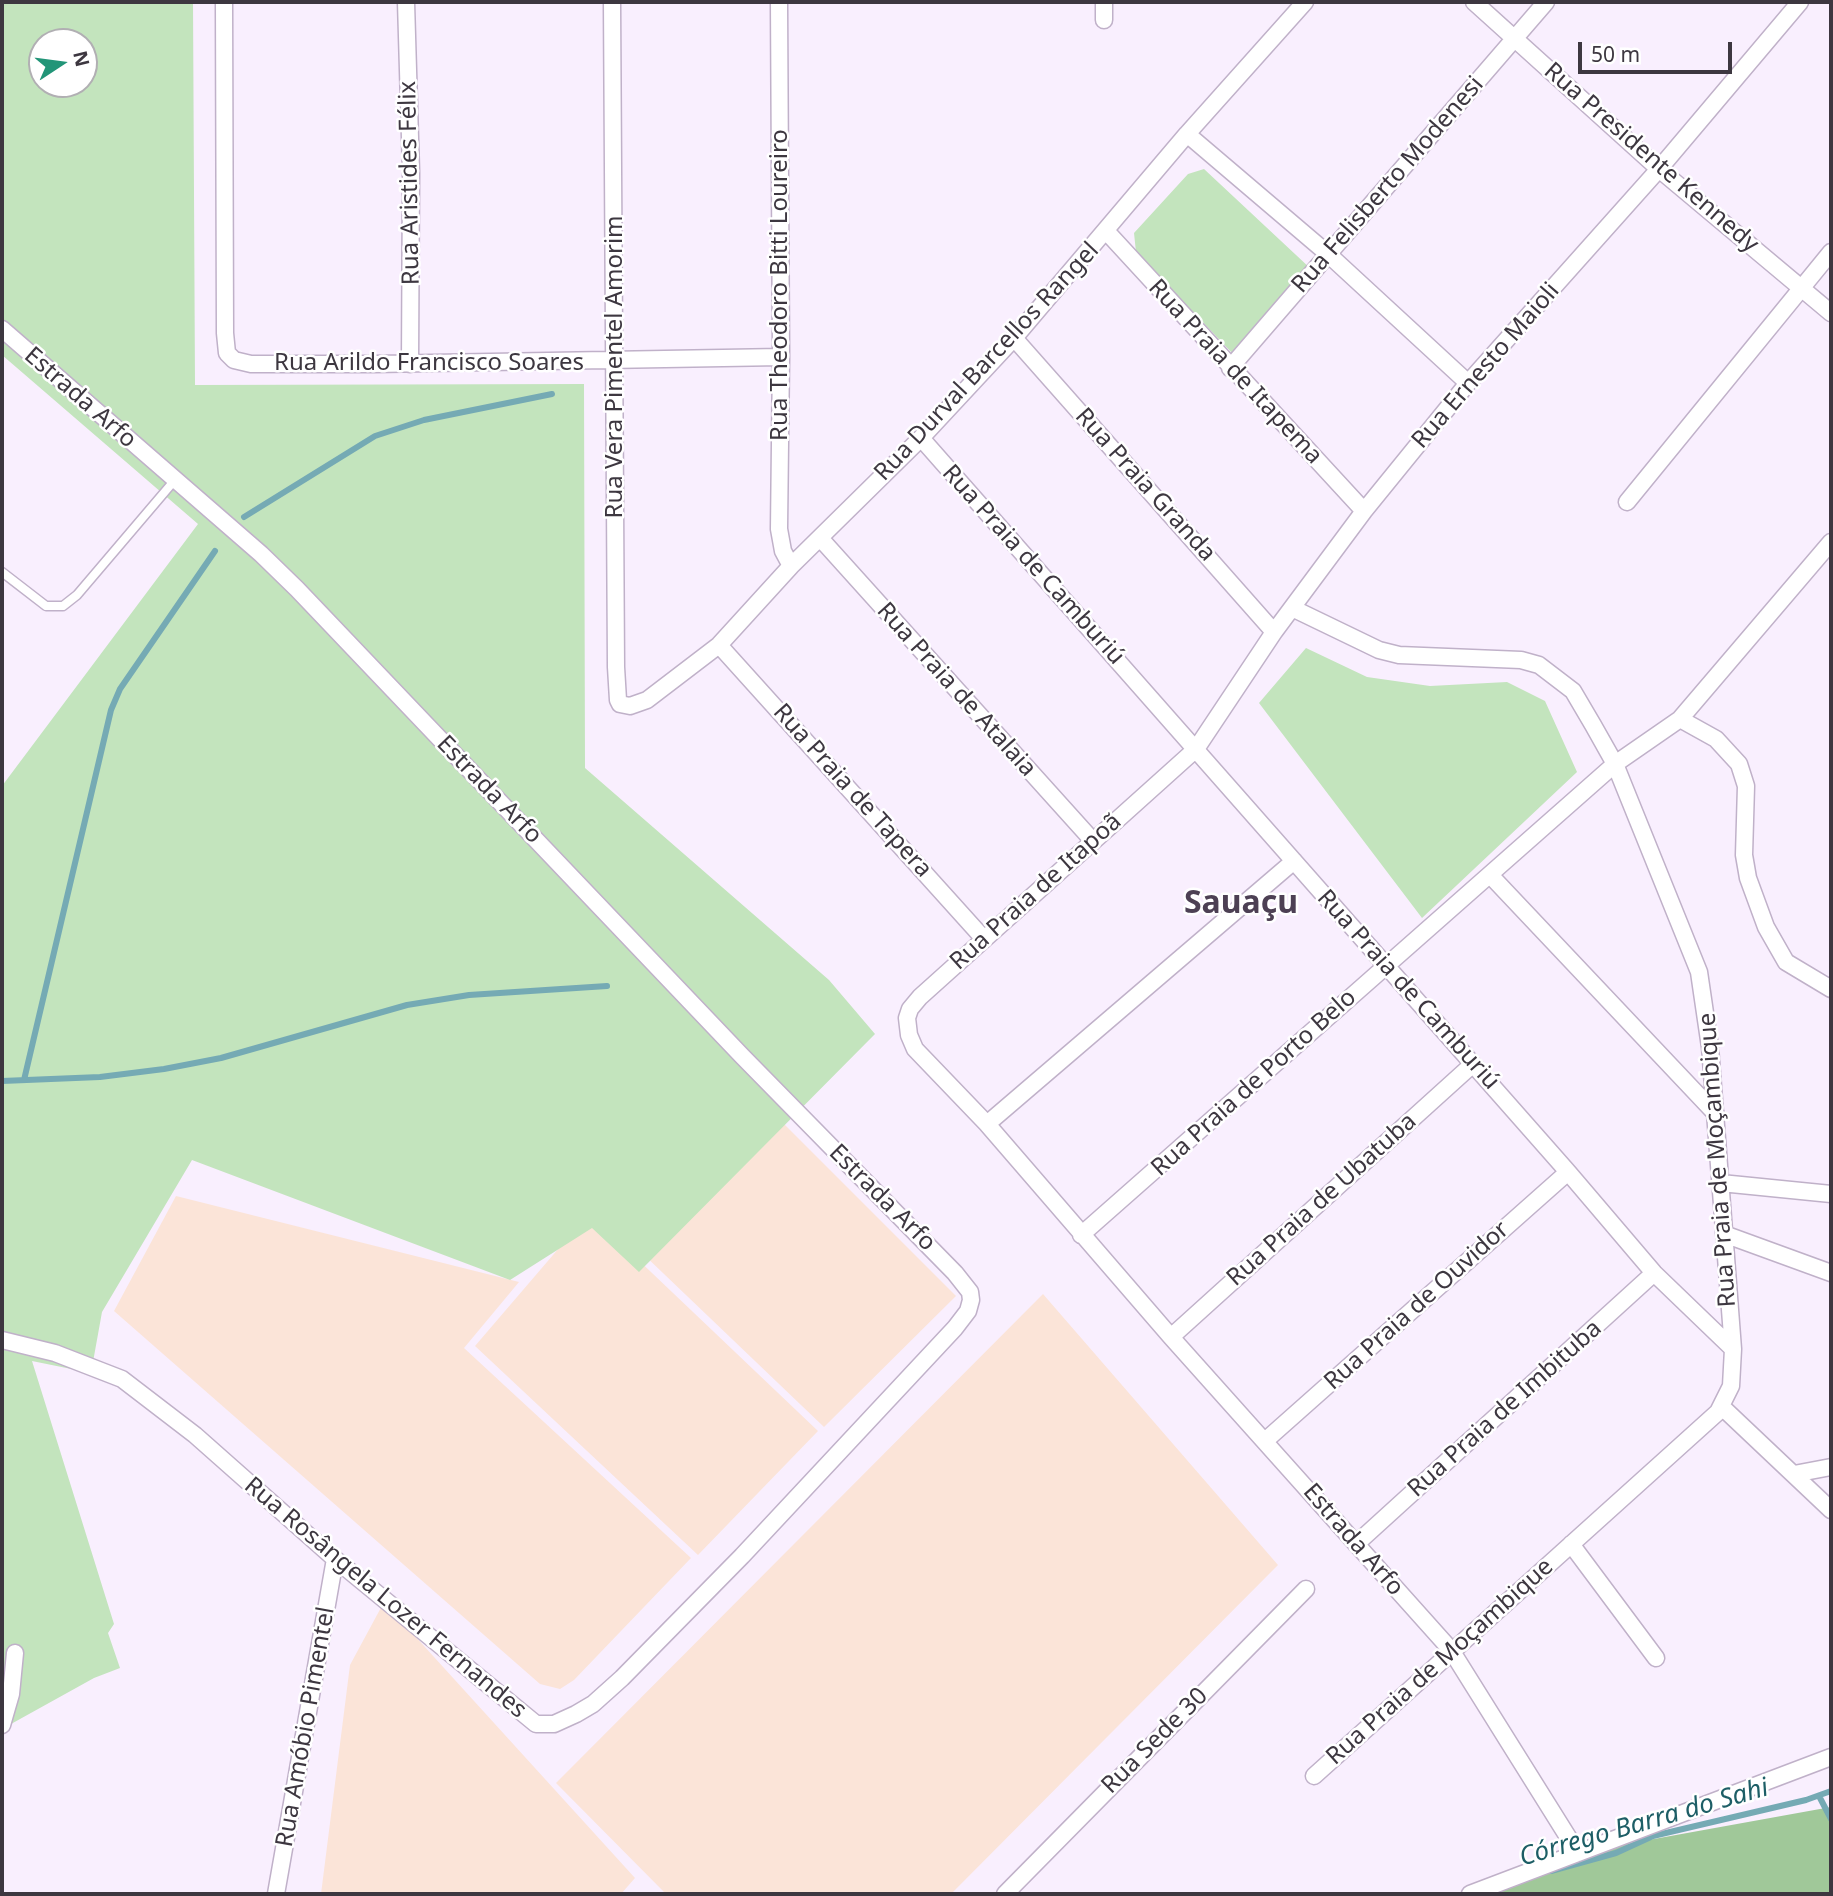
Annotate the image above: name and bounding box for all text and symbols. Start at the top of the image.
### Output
north arrow [28,28,98,98]
scale bar [1581,28,1735,72]
text: 50 m [1591,40,1640,68]
text: N [67,48,96,69]
street label: Rua Presidente Kennedy [1538,57,1764,259]
street label: Rua Felisberto Modenesi [1286,71,1490,299]
street label: Rua Aristides Félix [394,81,426,285]
street label: Rua Theodoro Bitti Loureiro [766,129,794,441]
street label: Rua Vera Pimentel Amorim [601,215,629,519]
street label: Rua Durval Barcellos Rangel [869,237,1105,487]
street label: Rua Praia de Itapema [1142,274,1328,470]
street label: Rua Ernesto Maioli [1406,277,1566,455]
street label: Estrada Arfo [18,342,142,454]
street label: Rua Arildo Francisco Soares [274,349,584,377]
street label: Rua Praia Granda [1069,402,1221,568]
street label: Rua Praia de Camburiú [936,459,1130,671]
street label: Rua Praia de Atalaia [870,597,1042,783]
street label: Rua Praia de Tapera [767,698,937,884]
street label: Estrada Arfo [430,730,548,850]
street label: Rua Praia de Itapoã [944,808,1128,976]
street label: Rua Praia de Camburiú [1311,884,1505,1096]
district label: Sauaçu [1184,885,1298,923]
street label: Rua Praia de Porto Belo [1146,983,1362,1183]
street label: Rua Praia de Moçambique [1693,1012,1743,1308]
street label: Rua Praia de Ubatuba [1221,1107,1423,1293]
street label: Estrada Arfo [823,1139,941,1257]
street label: Rua Praia de Ouvidor [1319,1216,1515,1396]
street label: Rua Praia de Imbituba [1402,1314,1608,1504]
street label: Rua Rosângela Lozer Fernandes [238,1471,532,1725]
street label: Estrada Arfo [1297,1478,1409,1602]
street label: Rua Praia de Moçambique [1321,1553,1559,1771]
street label: Rua Amóbio Pimentel [271,1605,341,1849]
street label: Rua Sede 30 [1096,1682,1214,1800]
water label: Córrego Barra do Sahi [1516,1772,1772,1874]

